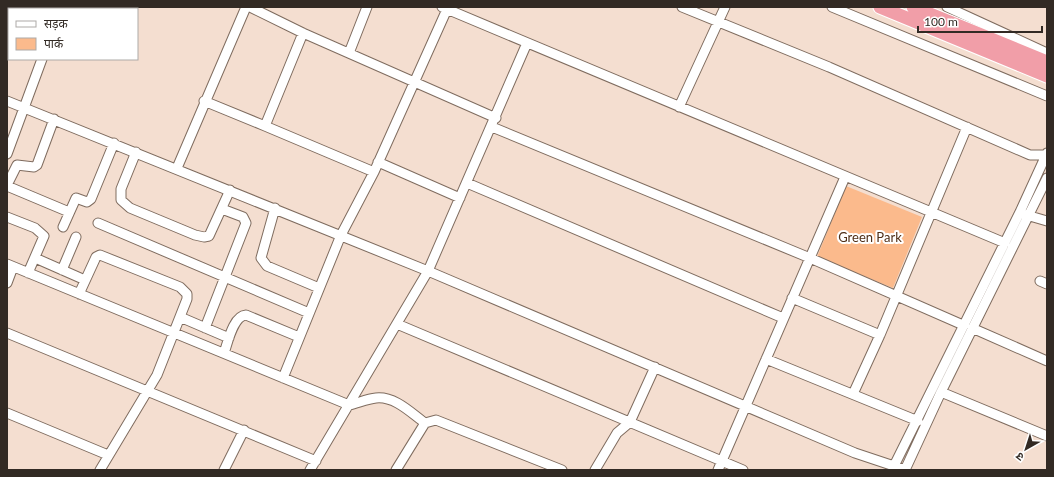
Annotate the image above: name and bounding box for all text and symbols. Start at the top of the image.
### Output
legend [8,8,138,60]
scale bar [918,8,1042,34]
text: 100 m [924,14,958,29]
text: सड़क [44,16,69,31]
text: पार्क [44,36,64,51]
park label: Green Park [838,229,902,245]
north arrow [1006,429,1046,469]
text: उ [1012,450,1026,464]

